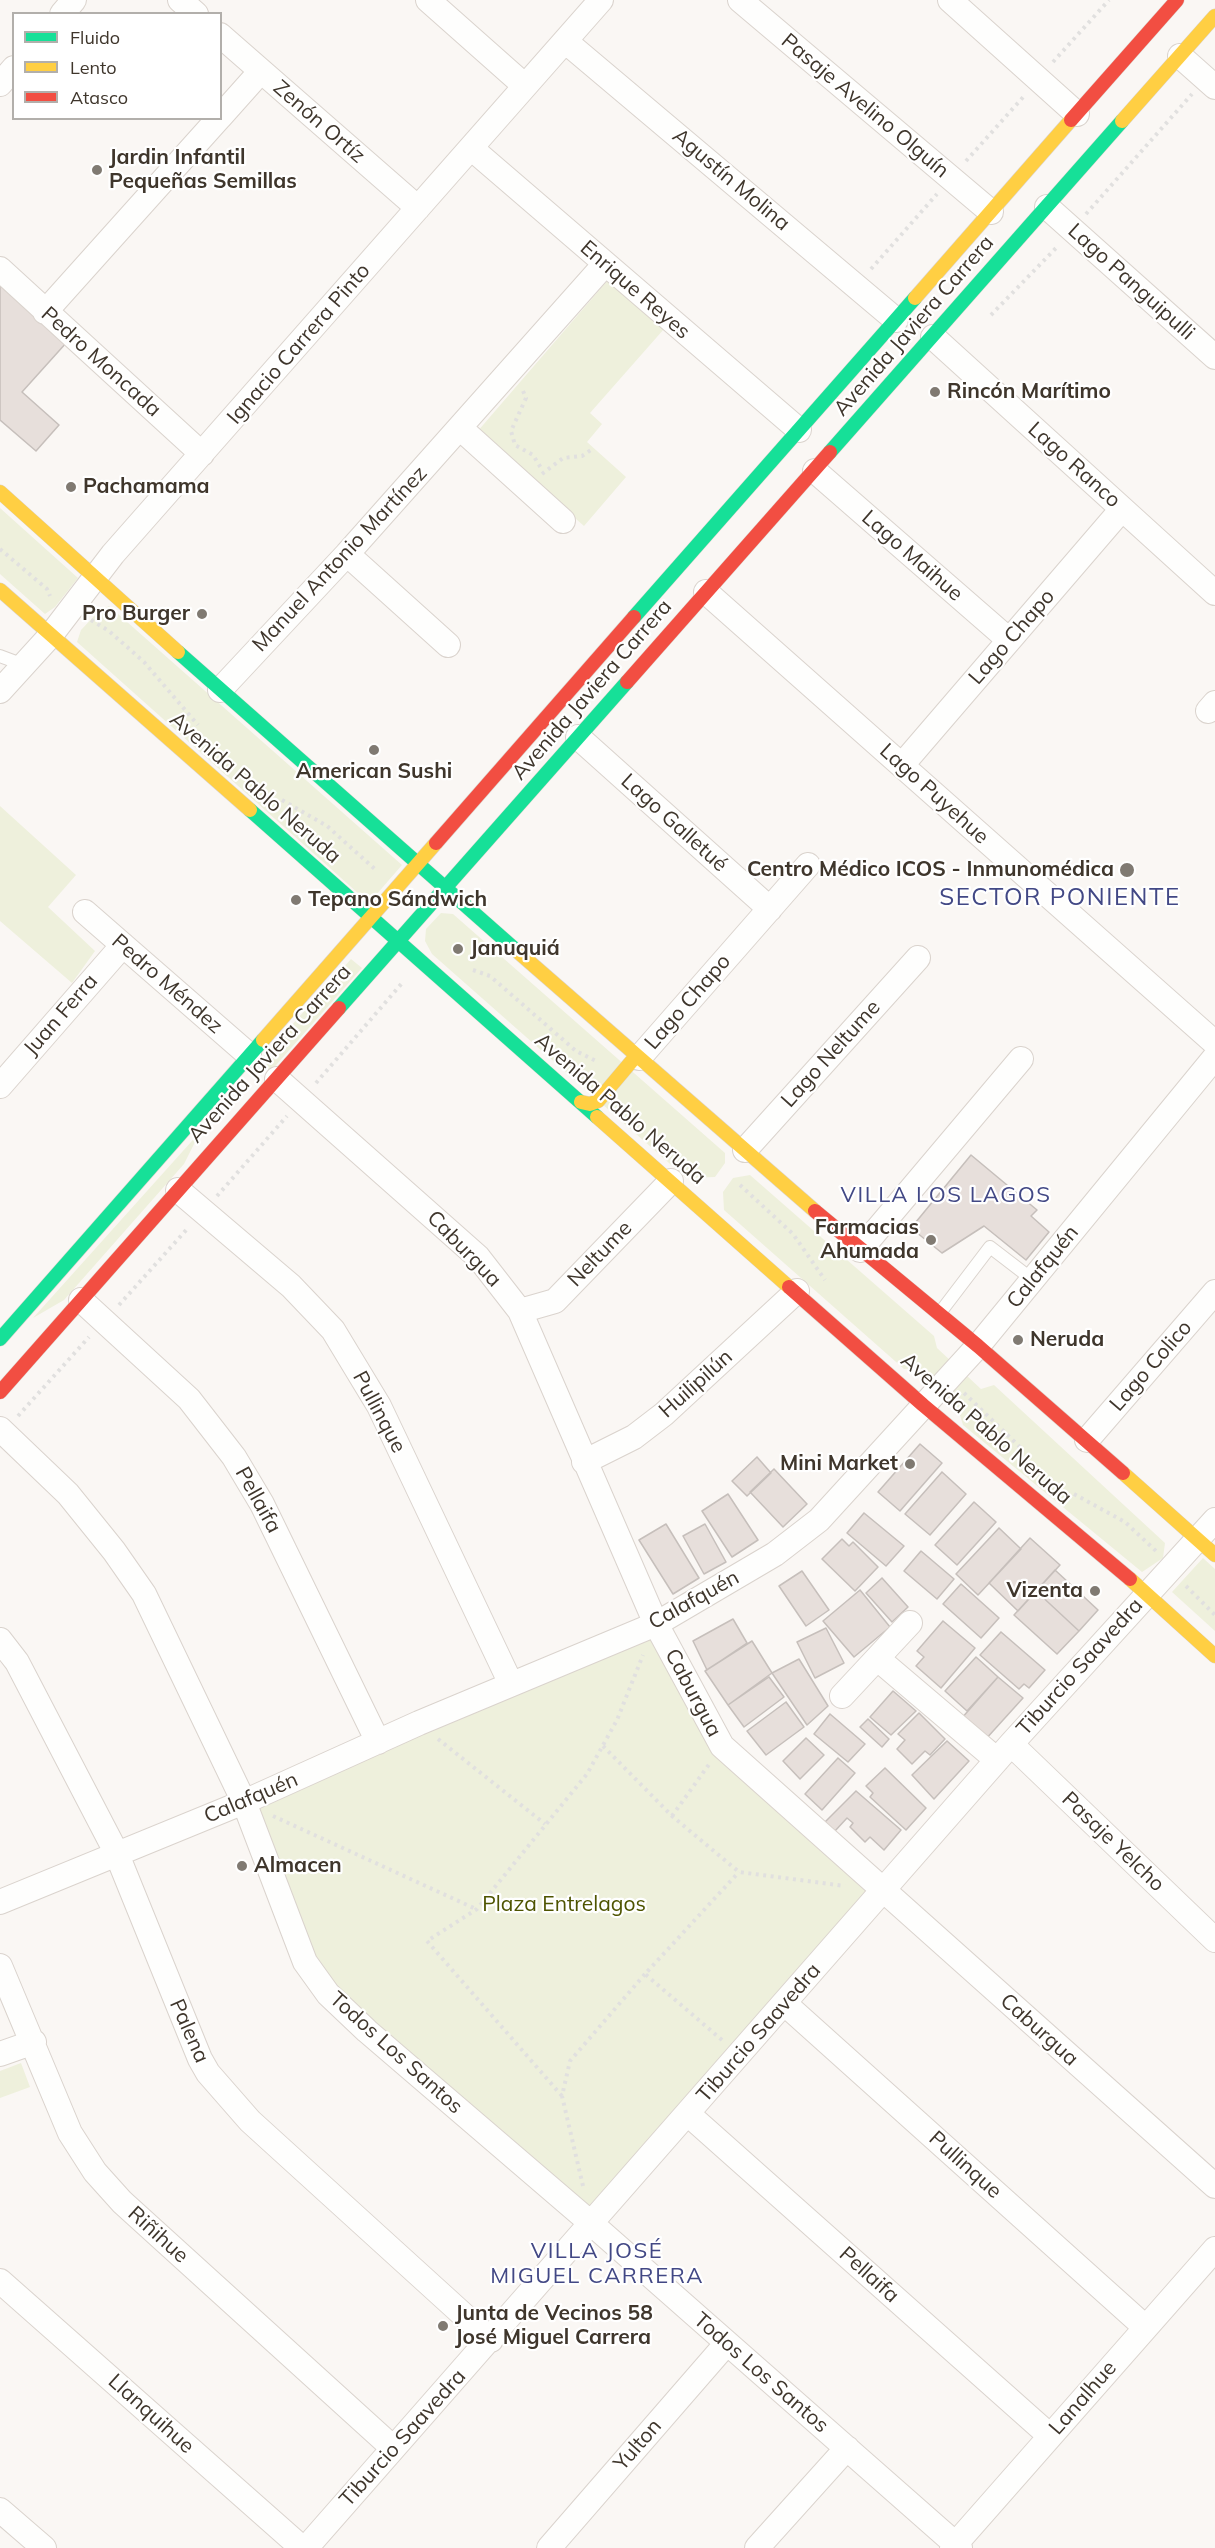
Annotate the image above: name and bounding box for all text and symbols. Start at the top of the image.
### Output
legend [12,12,222,120]
text: Fluido [70,26,120,49]
street label: Pasaje Avelino Olguín [776,29,954,183]
text: Lento [70,56,117,79]
street label: Zenón Ortíz [268,75,370,169]
text: Atasco [70,86,128,109]
street label: Agustín Molina [667,124,795,236]
place label: Jardin Infantil Pequeñas Semillas [109,145,297,195]
marker: Jardin Infantil Pequeñas Semillas [90,163,104,177]
street label: Lago Panguipulli [1062,219,1200,345]
street label: Avenida Javiera Carrera [829,231,999,421]
street label: Enrique Reyes [575,235,695,345]
street label: Ignacio Carrera Pinto [222,258,376,430]
street label: Pedro Moncada [36,302,166,422]
place label: Rincón Marítimo [947,379,1111,405]
marker: Rincón Marítimo [928,385,942,399]
street label: Lago Ranco [1023,417,1125,513]
street label: Manuel Antonio Martínez [247,461,433,657]
place label: Pachamama [83,474,210,500]
marker: Pachamama [64,480,78,494]
street label: Lago Maihue [856,505,968,607]
street label: Lago Chapo [964,584,1060,690]
street label: Avenida Javiera Carrera [507,595,677,785]
place label: Pro Burger [82,601,190,627]
marker: Pro Burger [195,607,209,621]
street label: Avenida Pablo Neruda [164,707,346,869]
street label: Lago Puyehue [874,738,994,850]
marker: American Sushi [367,743,381,757]
place label: American Sushi [296,759,452,785]
street label: Lago Galletué [616,769,732,877]
place label: Centro Médico ICOS - Inmunomédica [747,857,1114,883]
marker: Centro Médico ICOS - Inmunomédica [1118,861,1136,879]
district label: SECTOR PONIENTE [939,884,1181,912]
place label: Tepano Sándwich [308,887,487,913]
marker: Tepano Sándwich [289,893,303,907]
street label: Pedro Méndez [106,929,228,1039]
place label: Januquiá [470,936,560,962]
marker: Januquiá [451,942,465,956]
street label: Lago Chapo [640,949,736,1055]
street label: Avenida Javiera Carrera [183,960,357,1148]
street label: Juan Ferra [19,969,103,1061]
street label: Lago Neltume [776,995,886,1113]
street label: Avenida Pablo Neruda [529,1028,711,1190]
district label: VILLA LOS LAGOS [841,1182,1051,1208]
street label: Caburgua [422,1206,506,1292]
place label: Farmacias Ahumada [815,1215,919,1265]
street label: Neltume [563,1216,637,1292]
street label: Calafquén [1002,1220,1084,1314]
marker: Farmacias Ahumada [924,1233,938,1247]
street label: Lago Colico [1105,1315,1197,1417]
place label: Neruda [1030,1327,1104,1353]
marker: Neruda [1011,1333,1025,1347]
street label: Huilipilún [654,1344,738,1424]
street label: Avenida Pablo Neruda [895,1348,1077,1510]
street label: Pullinque [347,1367,411,1457]
place label: Mini Market [780,1451,898,1477]
marker: Mini Market [903,1457,917,1471]
street label: Pellaifa [230,1462,286,1538]
street label: Calafquén [644,1565,744,1635]
place label: Vizenta [1006,1578,1083,1604]
marker: Vizenta [1088,1584,1102,1598]
street label: Tiburcio Saavedra [1012,1593,1148,1741]
street label: Caburgua [659,1645,727,1741]
street label: Calafquén [200,1767,302,1829]
street label: Pasaje Yelcho [1056,1787,1170,1897]
place label: Almacen [254,1853,342,1879]
marker: Almacen [235,1859,249,1873]
park label: Plaza Entrelagos [482,1892,646,1918]
street label: Tiburcio Saavedra [692,1958,826,2108]
street label: Todos Los Santos [324,1987,468,2119]
street label: Caburgua [995,1988,1083,2072]
street label: Palena [164,1995,214,2067]
street label: Pullinque [923,2126,1007,2204]
street label: Riñihue [123,2201,193,2269]
district label: VILLA JOSÉ MIGUEL CARRERA [490,2238,704,2290]
street label: Pellaifa [834,2242,904,2308]
place label: Junta de Vecinos 58 José Miguel Carrera [455,2301,653,2351]
street label: Todos Los Santos [688,2308,834,2438]
marker: Junta de Vecinos 58 José Miguel Carrera [436,2319,450,2333]
street label: Lanalhue [1044,2356,1122,2440]
street label: Tiburcio Saavedra [335,2364,471,2512]
street label: Llanquihue [103,2369,199,2459]
street label: Yulton [609,2414,667,2476]

